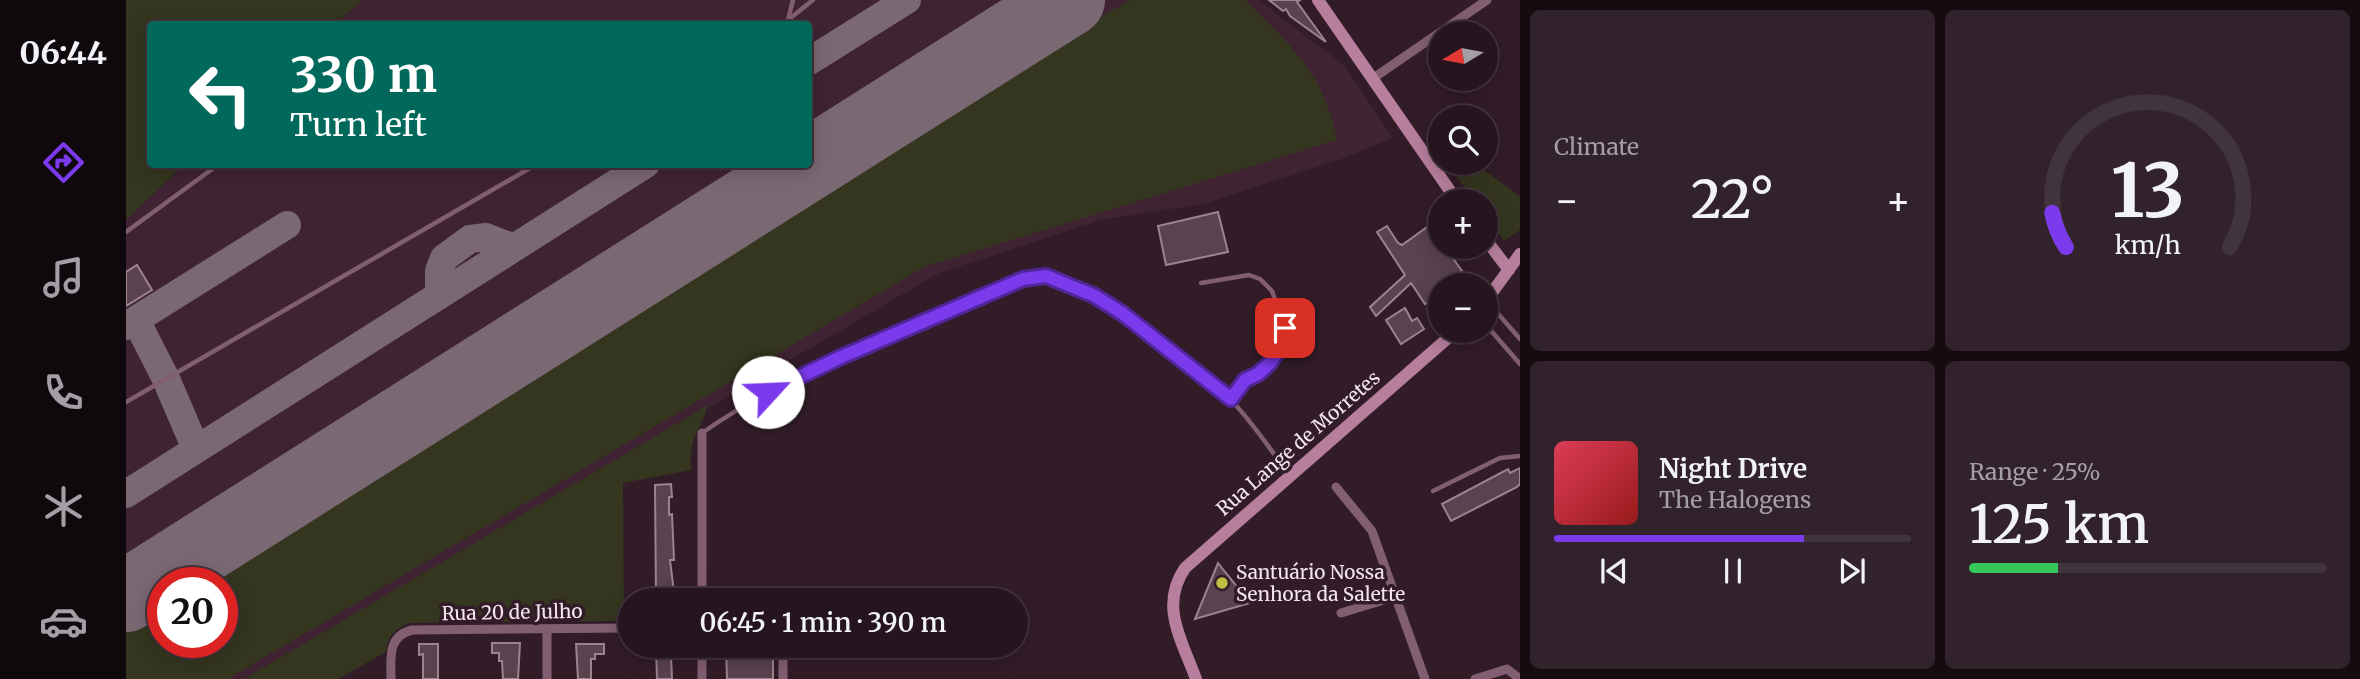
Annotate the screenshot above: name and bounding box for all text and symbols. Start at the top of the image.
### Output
north arrow [1428,21,1498,91]
map controls [1428,21,1498,343]
text: 06:44 [19,33,107,73]
text: 330 m [290,44,437,105]
icon: left [175,49,266,140]
text: Turn left [290,105,427,145]
button: search [1428,105,1498,175]
text: Climate [1554,132,1639,161]
icon: directions [39,138,88,187]
text: 13 [2111,145,2184,237]
text: 22° [1691,167,1774,232]
text: − [1554,177,1579,224]
text: + [1886,177,1911,224]
button: + [1428,189,1498,259]
text: km/h [2114,228,2181,260]
icon: music [39,253,88,302]
button: − [1428,273,1498,343]
pin [1255,298,1315,358]
icon: arrive [1266,309,1304,347]
position arrow [731,355,805,429]
street label: Rua Lange de Morretes [1211,365,1385,521]
icon: phone [39,368,88,417]
text: Night Drive [1659,452,1807,485]
text: Range · 25% [1969,457,2100,486]
icon: climate [39,482,88,531]
text: The Halogens [1659,485,1811,514]
text: 125 km [1969,492,2149,557]
icon: previous [1595,552,1633,590]
icon: pause [1714,552,1752,590]
icon: next [1833,552,1871,590]
place label: Santuário Nossa Senhora da Salette [1236,560,1405,606]
speed limit sign: 20 [147,567,238,658]
marker: Santuário Nossa Senhora da Salette [1214,575,1230,591]
icon: car [39,597,88,646]
street label: Rua 20 de Julho [441,599,583,625]
text: 06:45 · 1 min · 390 m [699,606,947,639]

